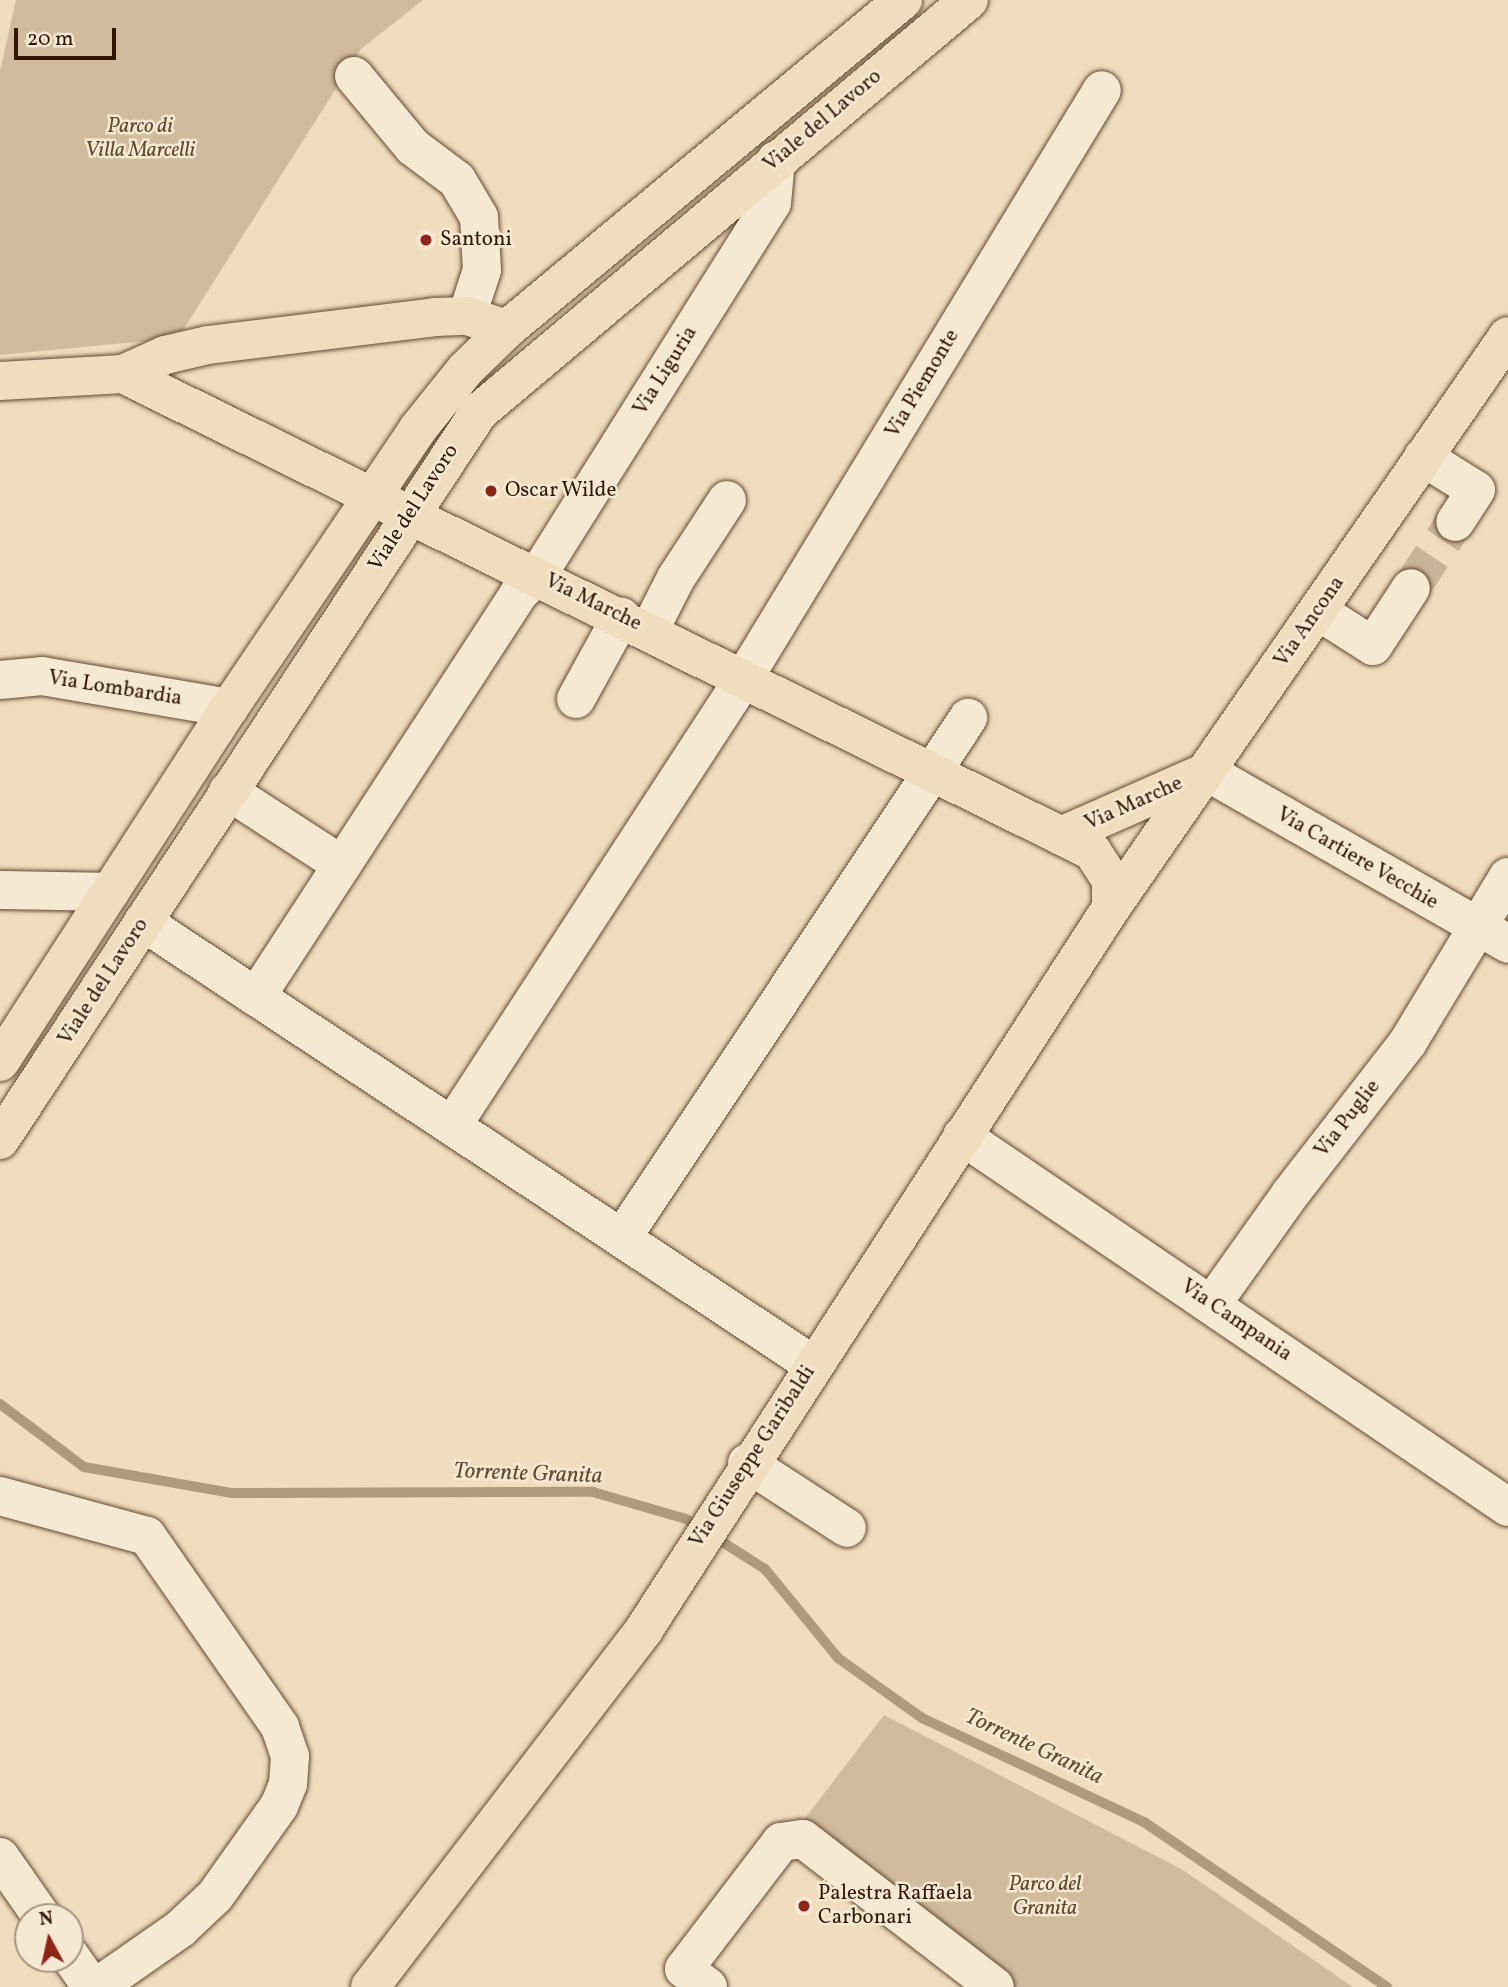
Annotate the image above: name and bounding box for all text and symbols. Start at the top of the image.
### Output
scale bar [18,14,119,58]
text: 20 m [27,25,73,54]
street label: Viale del Lavoro [759,64,887,178]
park label: Parco di Villa Marcelli [85,114,195,164]
place label: Santoni [440,227,512,253]
marker: Santoni [418,232,434,248]
street label: Via Liguria [629,322,703,420]
street label: Via Piemonte [881,325,965,443]
street label: Viale del Lavoro [364,440,464,576]
place label: Oscar Wilde [505,478,617,504]
marker: Oscar Wilde [483,483,499,499]
street label: Via Marche [541,569,645,637]
street label: Via Ancona [1270,572,1350,672]
street label: Via Lombardia [46,666,184,712]
street label: Via Marche [1081,771,1187,837]
street label: Via Cartiere Vecchie [1271,802,1443,916]
street label: Viale del Lavoro [54,914,154,1050]
street label: Via Puglie [1310,1075,1386,1163]
street label: Via Campania [1176,1275,1296,1367]
street label: Via Giuseppe Garibaldi [685,1361,821,1553]
water label: Torrente Granita [453,1458,603,1490]
water label: Torrente Granita [961,1703,1107,1791]
park label: Parco del Granita [1008,1872,1082,1922]
place label: Palestra Raffaela Carbonari [818,1881,973,1931]
marker: Palestra Raffaela Carbonari [796,1898,812,1914]
north arrow [14,1903,84,1973]
text: N [38,1905,55,1933]

